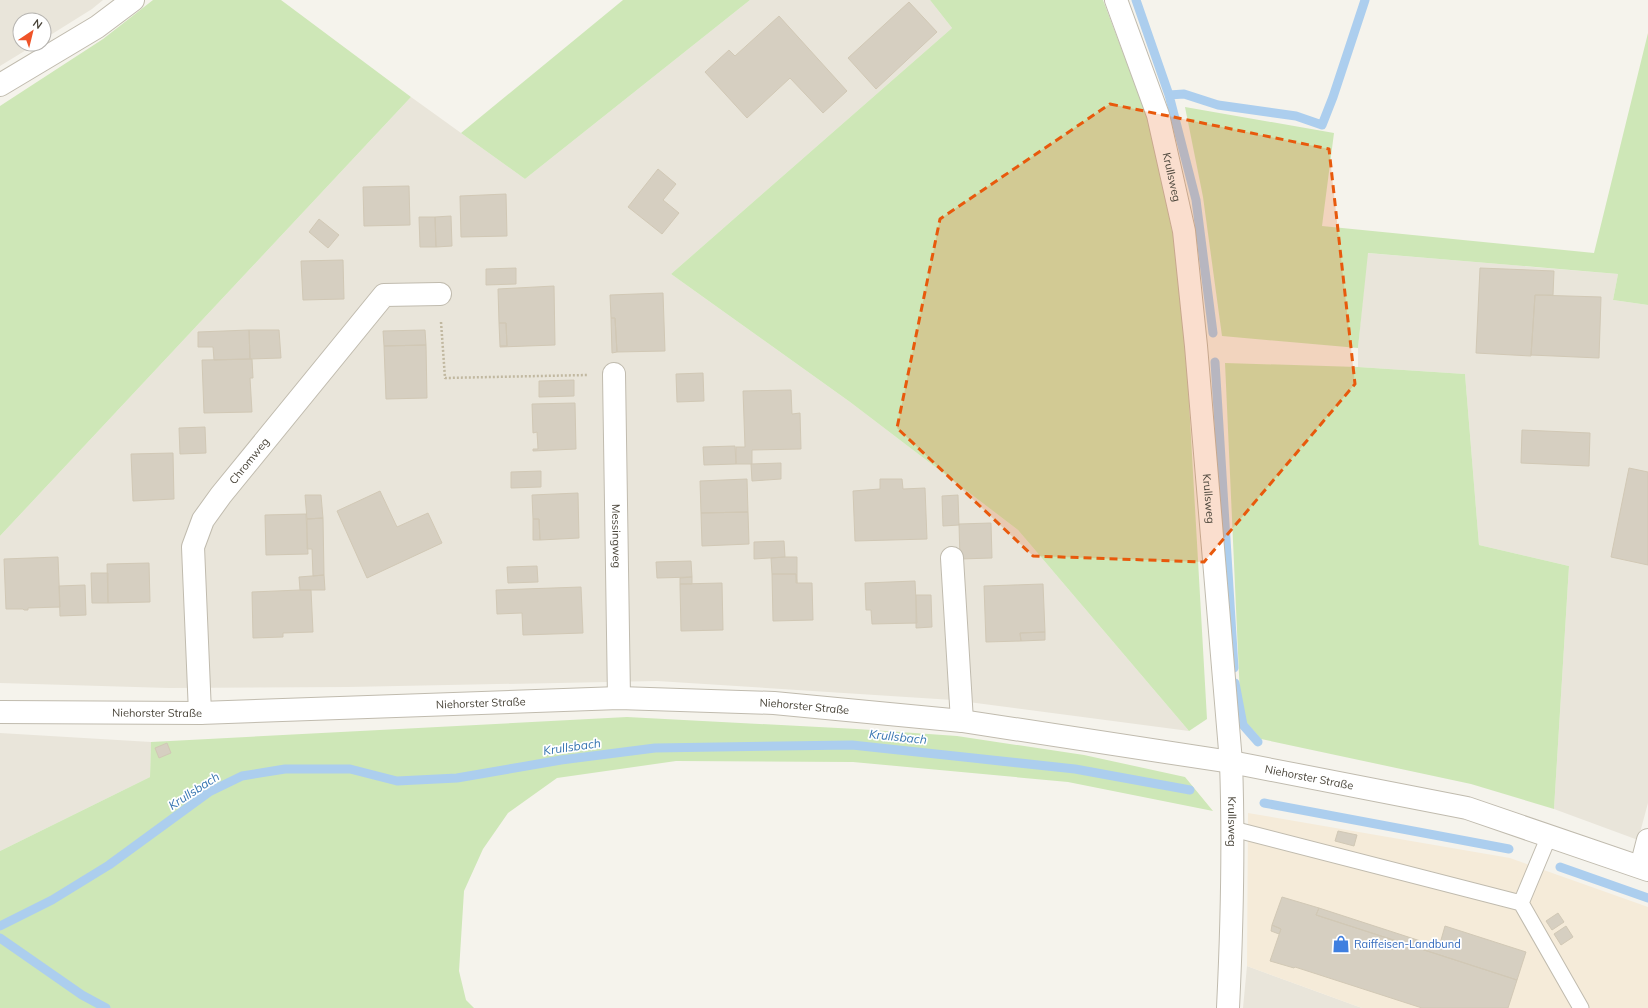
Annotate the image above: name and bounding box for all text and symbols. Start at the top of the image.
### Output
north arrow [12,12,52,52]
text: N [30,16,45,32]
street label: Krullsweg [1160,151,1184,203]
street label: Chromweg [226,435,272,487]
street label: Krullsweg [1200,473,1218,524]
street label: Messingweg [609,504,624,568]
street label: Niehorster Straße [436,694,526,712]
street label: Niehorster Straße [760,696,850,717]
street label: Niehorster Straße [112,706,202,720]
water label: Krullsbach [868,726,928,747]
water label: Krullsbach [542,735,602,758]
street label: Niehorster Straße [1264,762,1355,793]
water label: Krullsbach [165,769,222,813]
street label: Krullsweg [1225,796,1239,847]
shop icon: Raiffeisen-Landbund [1331,934,1351,954]
place label: Raiffeisen-Landbund [1354,937,1461,951]

